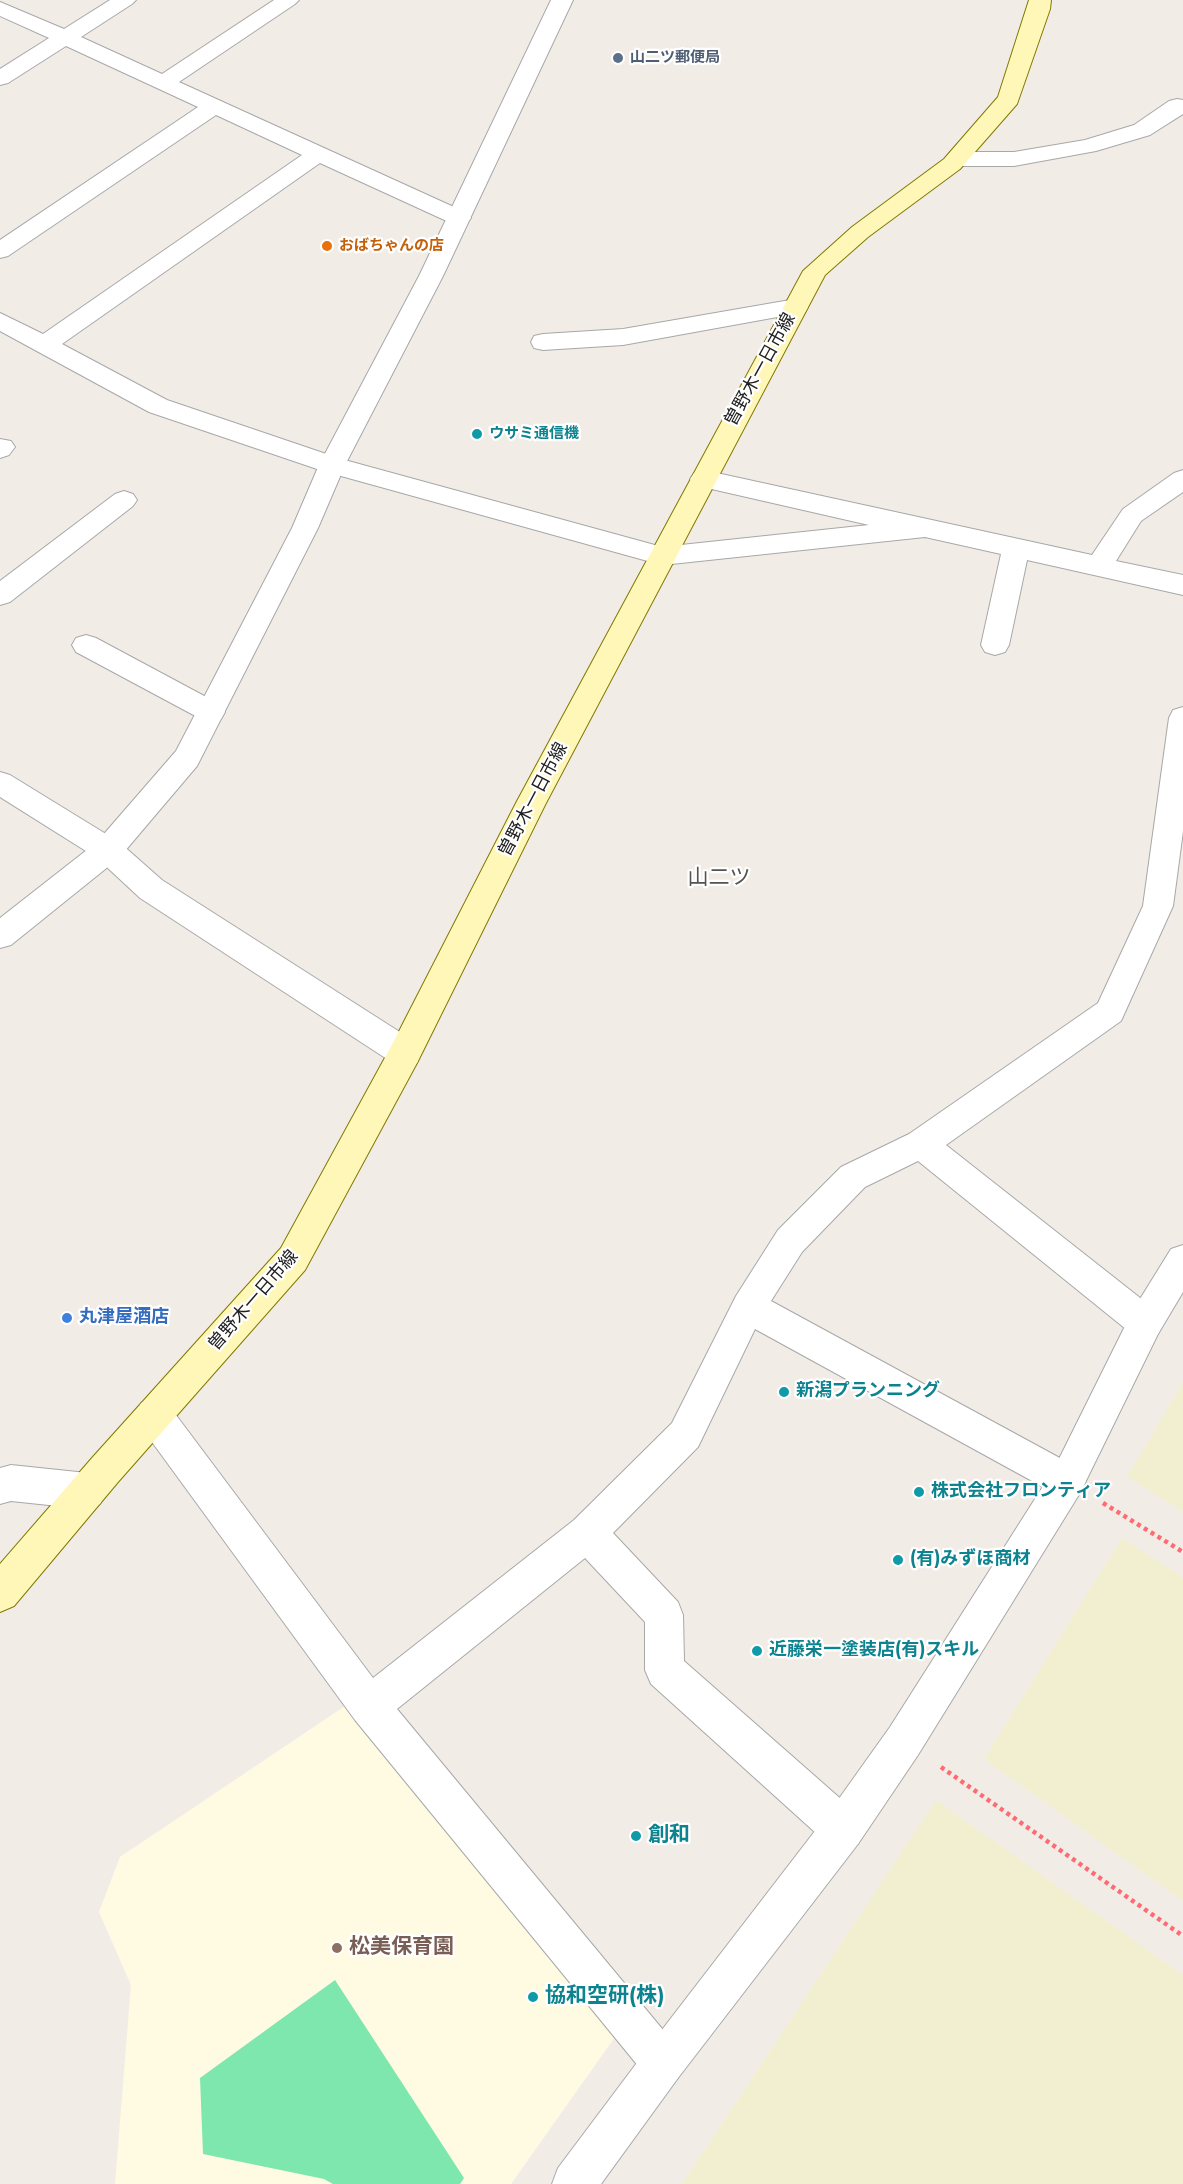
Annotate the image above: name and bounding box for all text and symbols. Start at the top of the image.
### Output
place label: 山二ツ郵便局 [630,49,720,67]
marker: 山二ツ郵便局 [611,51,625,65]
place label: おばちゃんの店 [339,237,444,255]
marker: おばちゃんの店 [320,239,334,253]
street label: 曽野木一日市線 [721,310,801,430]
place label: ウサミ通信機 [489,425,579,443]
marker: ウサミ通信機 [470,427,484,441]
street label: 曽野木一日市線 [495,739,573,861]
district label: 山二ツ [688,866,750,892]
street label: 曽野木一日市線 [205,1246,303,1356]
place label: 丸津屋酒店 [79,1307,169,1329]
marker: 丸津屋酒店 [60,1311,74,1325]
place label: 新潟プランニング [796,1381,940,1403]
marker: 新潟プランニング [777,1385,791,1399]
place label: 株式会社フロンティア [931,1481,1111,1503]
marker: 株式会社フロンティア [912,1485,926,1499]
place label: (有)みずほ商材 [910,1549,1030,1571]
marker: (有)みずほ商材 [891,1553,905,1567]
place label: 近藤栄一塗装店(有)スキル [769,1640,979,1662]
marker: 近藤栄一塗装店(有)スキル [750,1644,764,1658]
place label: 創和 [648,1823,690,1849]
marker: 創和 [629,1829,643,1843]
place label: 松美保育園 [349,1935,454,1961]
marker: 松美保育園 [330,1941,344,1955]
place label: 協和空研(株) [545,1984,664,2010]
marker: 協和空研(株) [526,1990,540,2004]

